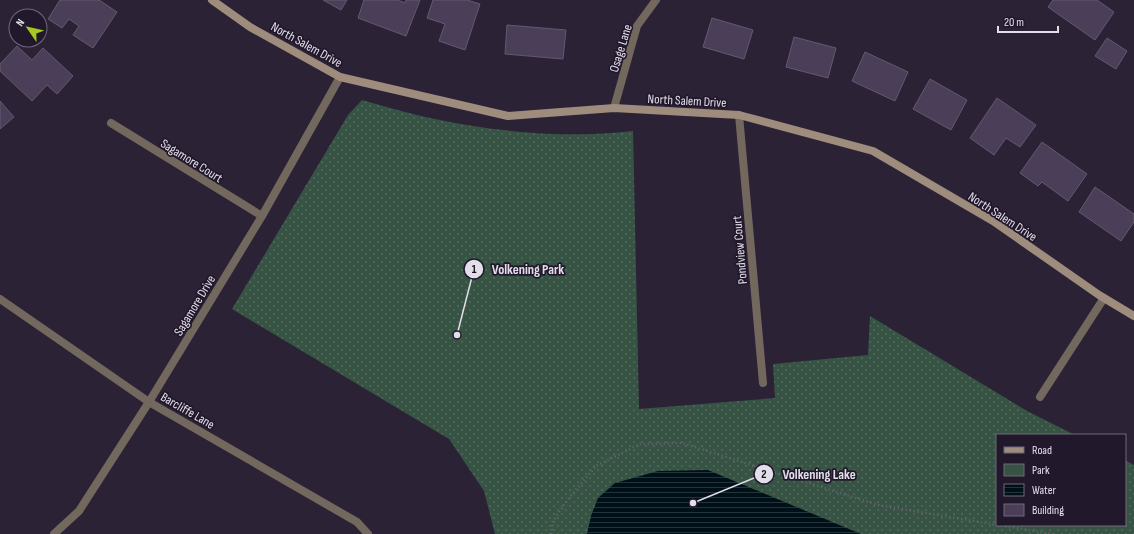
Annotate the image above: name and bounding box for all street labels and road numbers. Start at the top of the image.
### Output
street label: North Salem Drive [268,19,345,71]
street label: Osage Lane [606,22,636,74]
street label: North Salem Drive [647,91,727,111]
street label: Sagamore Court [158,136,225,186]
street label: North Salem Drive [965,189,1040,245]
street label: Pondview Court [729,215,751,285]
street label: Sagamore Drive [171,272,219,339]
street label: Barcliffe Lane [158,389,217,433]

